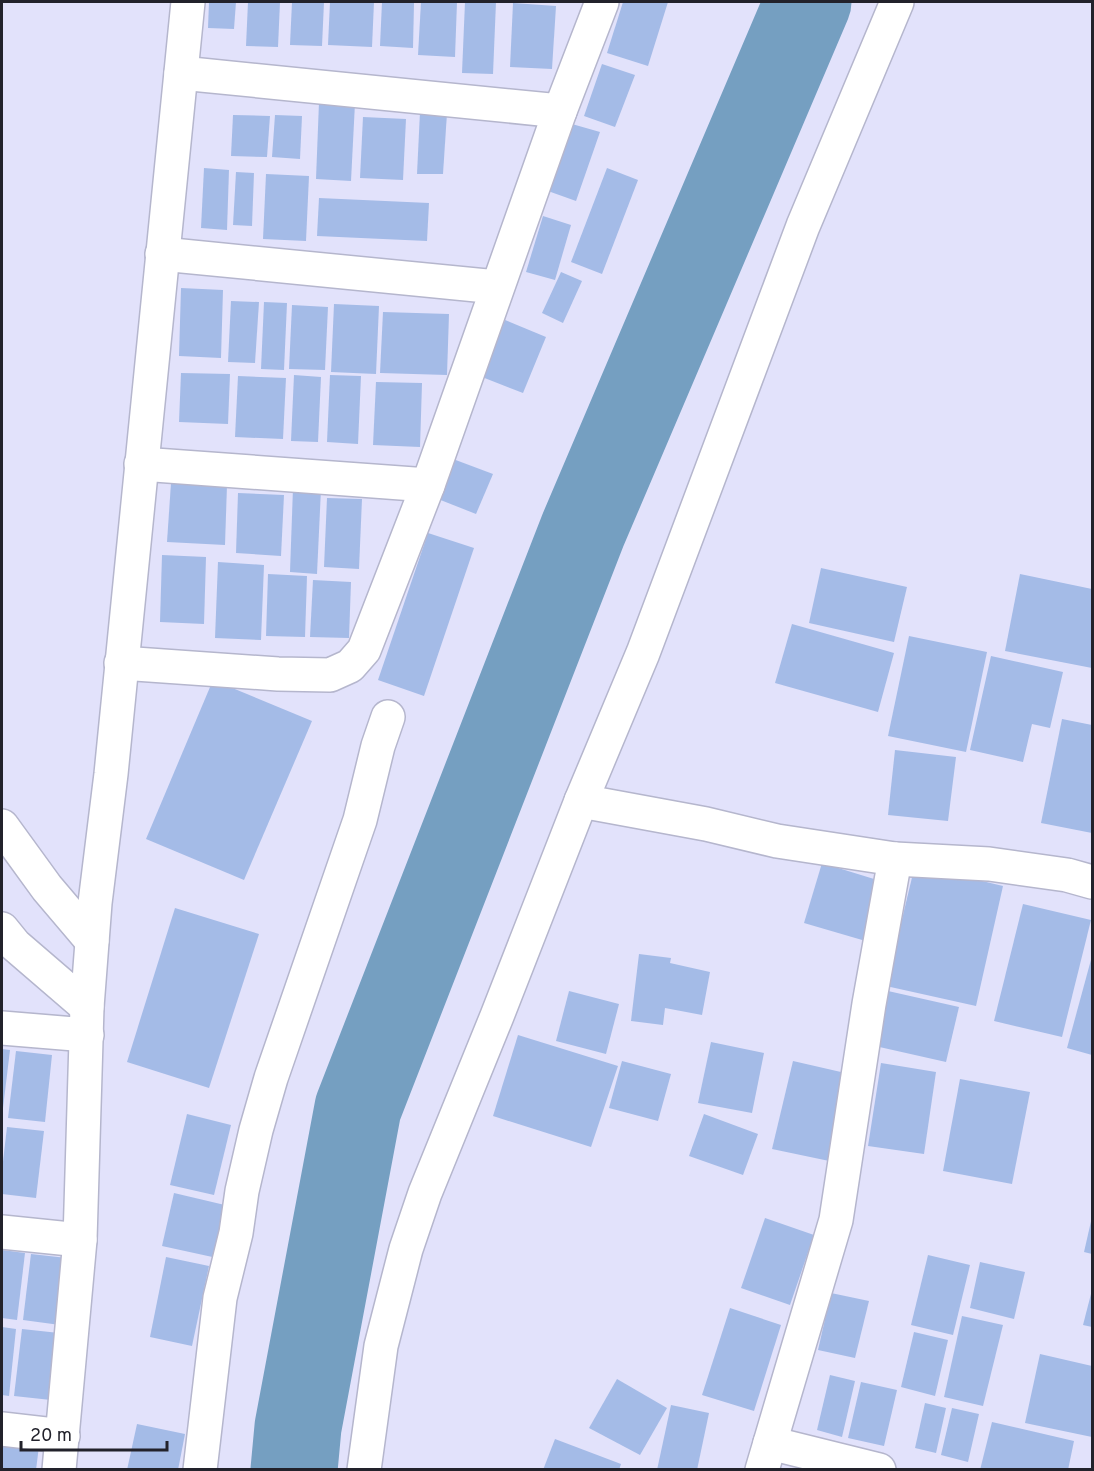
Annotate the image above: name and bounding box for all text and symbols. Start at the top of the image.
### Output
scale bar [21,1414,166,1452]
text: 20 m [30,1425,72,1448]

